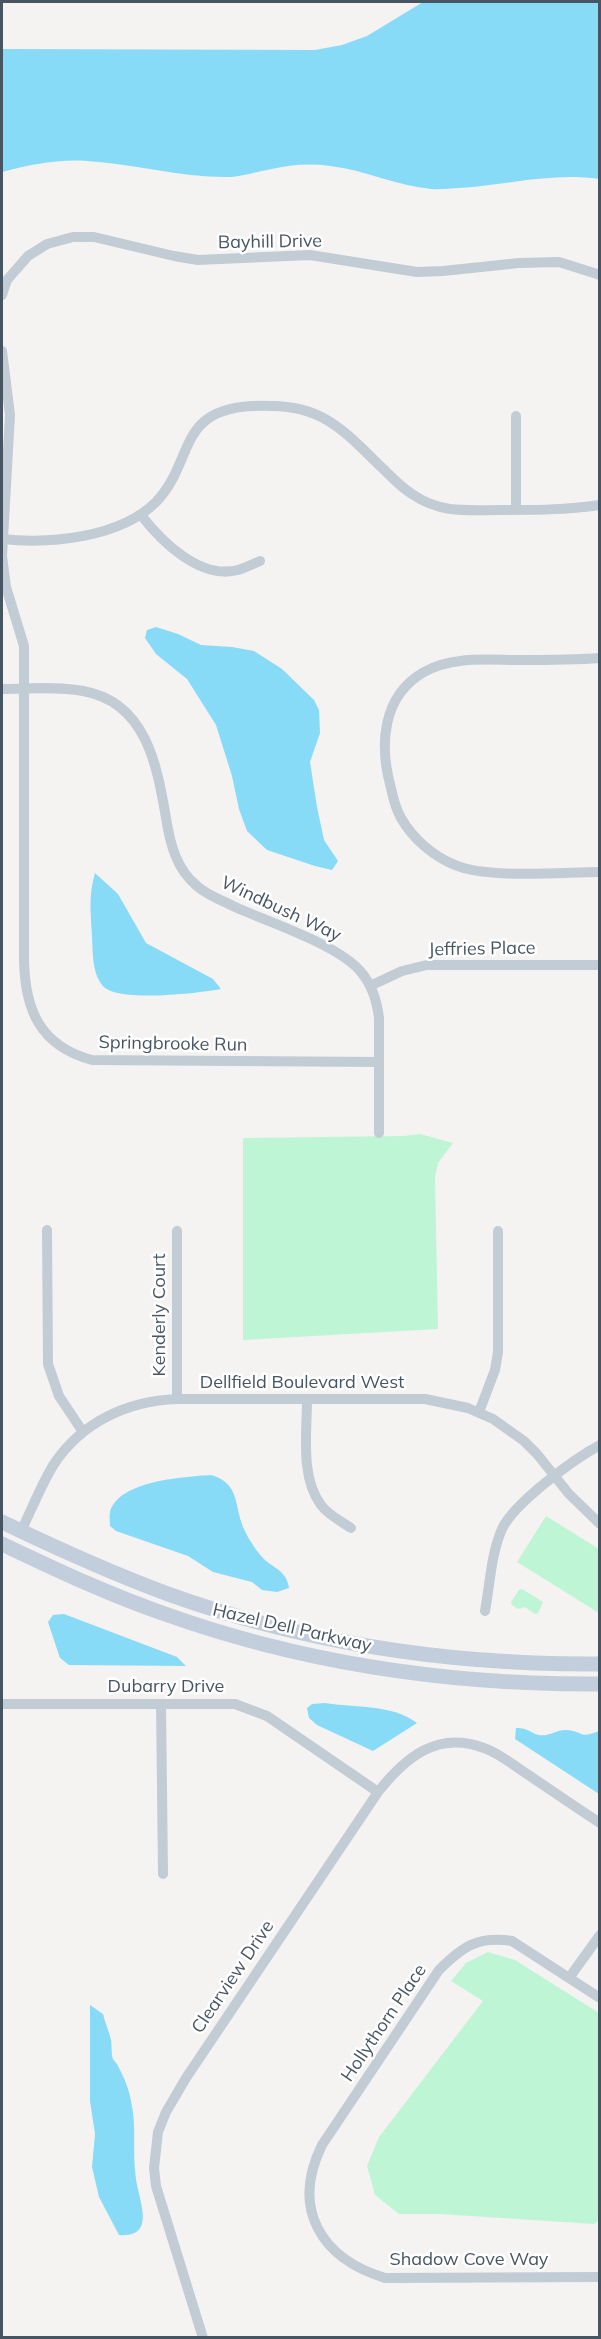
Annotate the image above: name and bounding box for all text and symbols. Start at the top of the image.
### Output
street label: Bayhill Drive [218,230,322,254]
street label: Windbush Way [217,872,345,946]
street label: Jeffries Place [428,937,536,961]
street label: Springbrooke Run [98,1032,248,1056]
street label: Kenderly Court [149,1254,171,1376]
street label: Dellfield Boulevard West [200,1372,404,1394]
street label: Hazel Dell Parkway [210,1599,374,1657]
street label: Dubarry Drive [108,1676,224,1698]
street label: Clearview Drive [187,1916,279,2038]
street label: Hollythorn Place [337,1960,431,2086]
street label: Shadow Cove Way [390,2249,548,2271]

